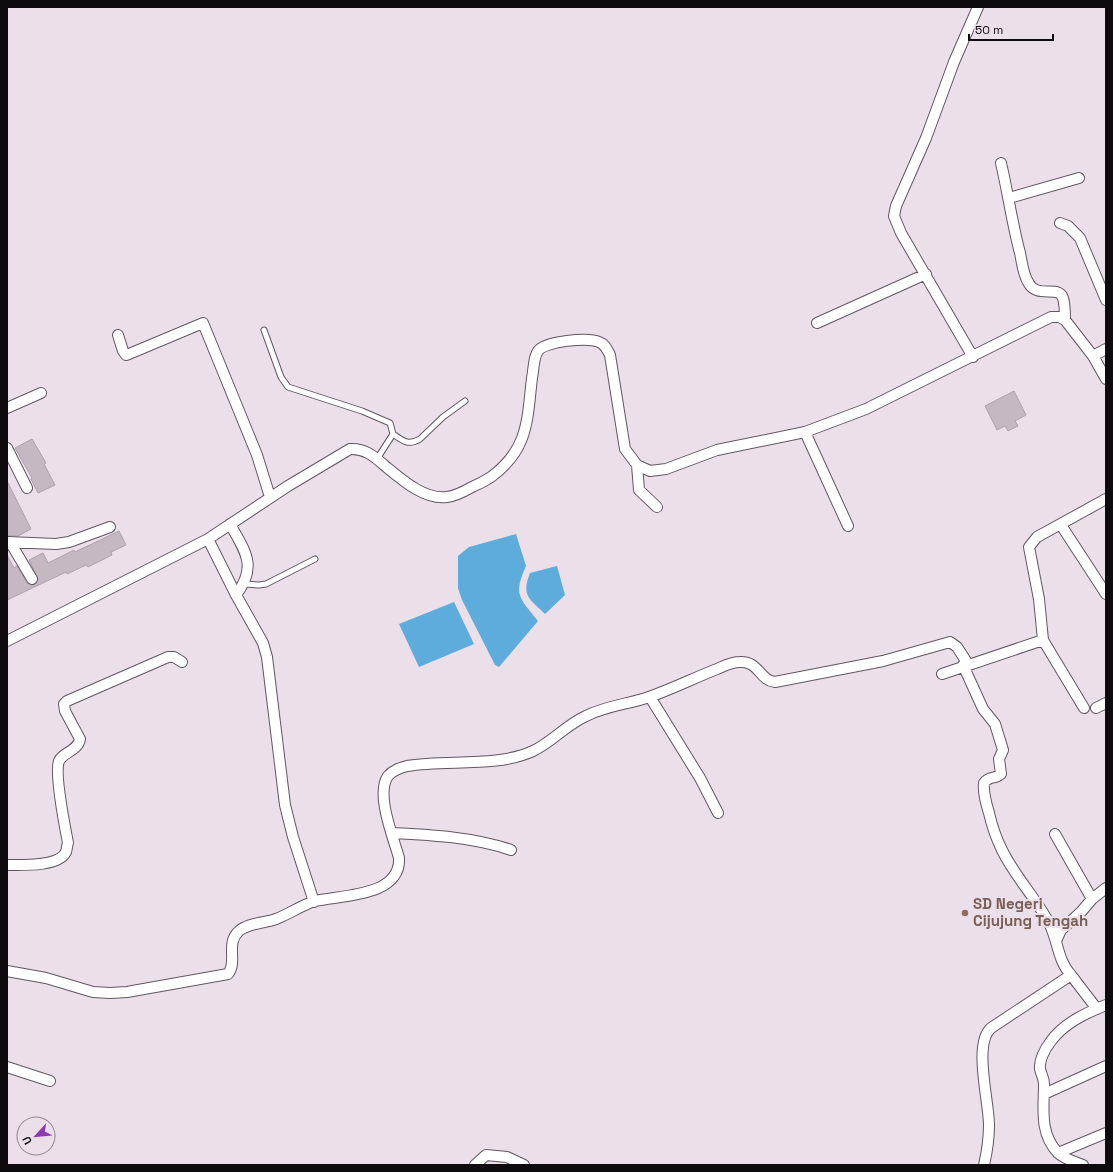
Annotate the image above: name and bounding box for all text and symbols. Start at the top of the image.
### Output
scale bar [969,16,1053,42]
text: 50 m [975,22,1003,38]
place label: SD Negeri Cijujung Tengah [973,894,1088,930]
marker: SD Negeri Cijujung Tengah [960,908,970,918]
north arrow [16,1116,56,1156]
text: U [19,1134,35,1147]

